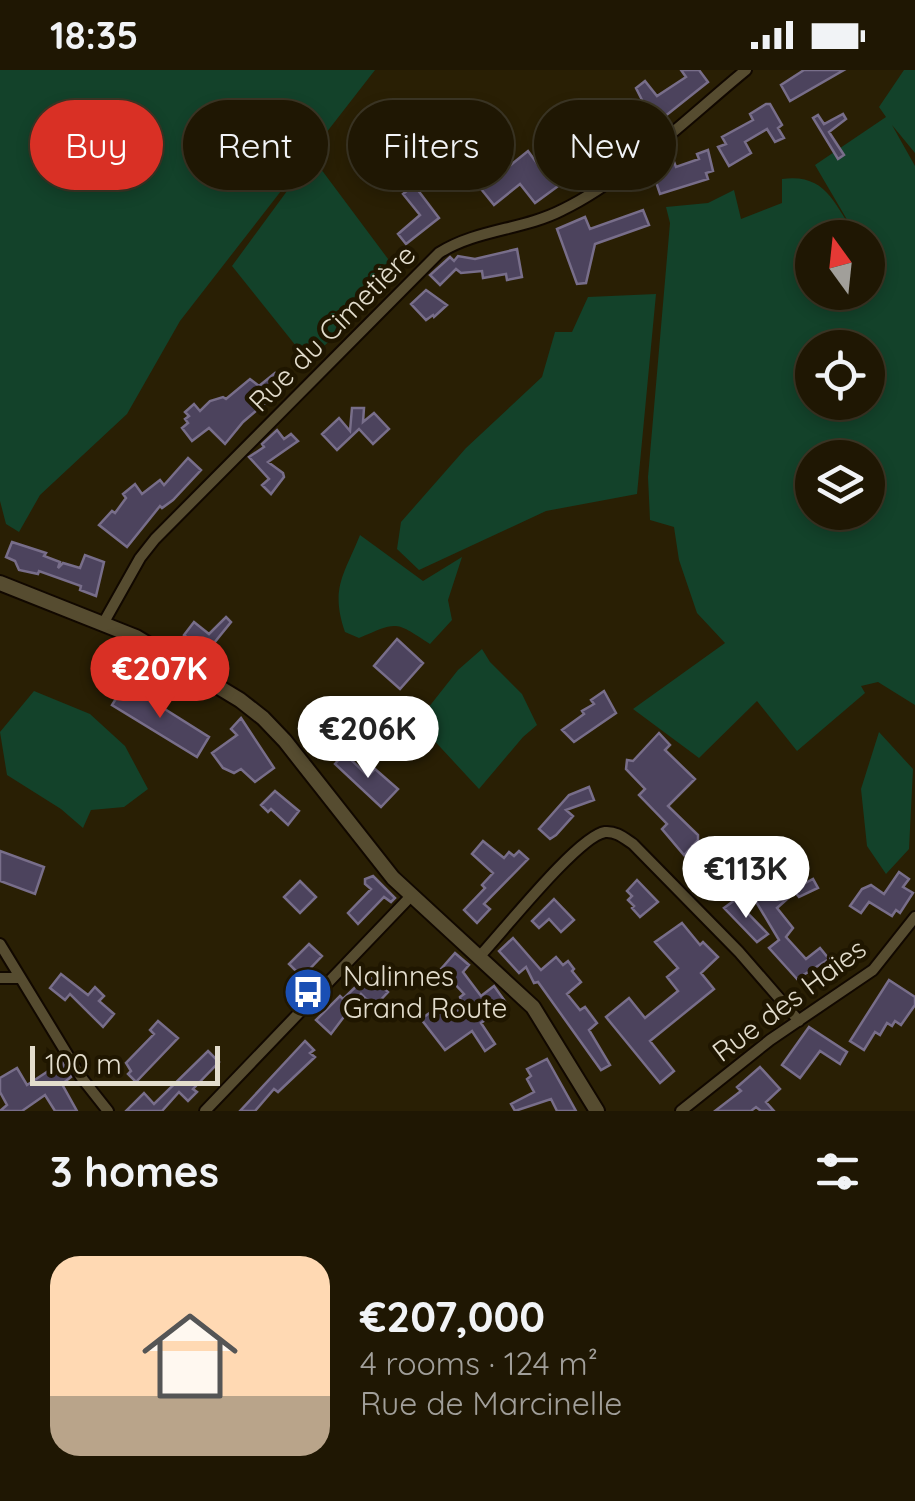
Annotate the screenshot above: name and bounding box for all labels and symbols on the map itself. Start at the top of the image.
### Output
north arrow [795,220,885,310]
street label: Rue du Cimetière [241,237,422,418]
pin: €207K [90,636,230,721]
pin: €206K [298,696,438,781]
pin: €113K [676,836,816,921]
street label: Rue des Haies [705,930,873,1069]
place label: Nalinnes Grand Route [343,958,507,1025]
bus stop icon: Nalinnes Grand Route [282,966,334,1018]
scale bar [30,1041,220,1086]

